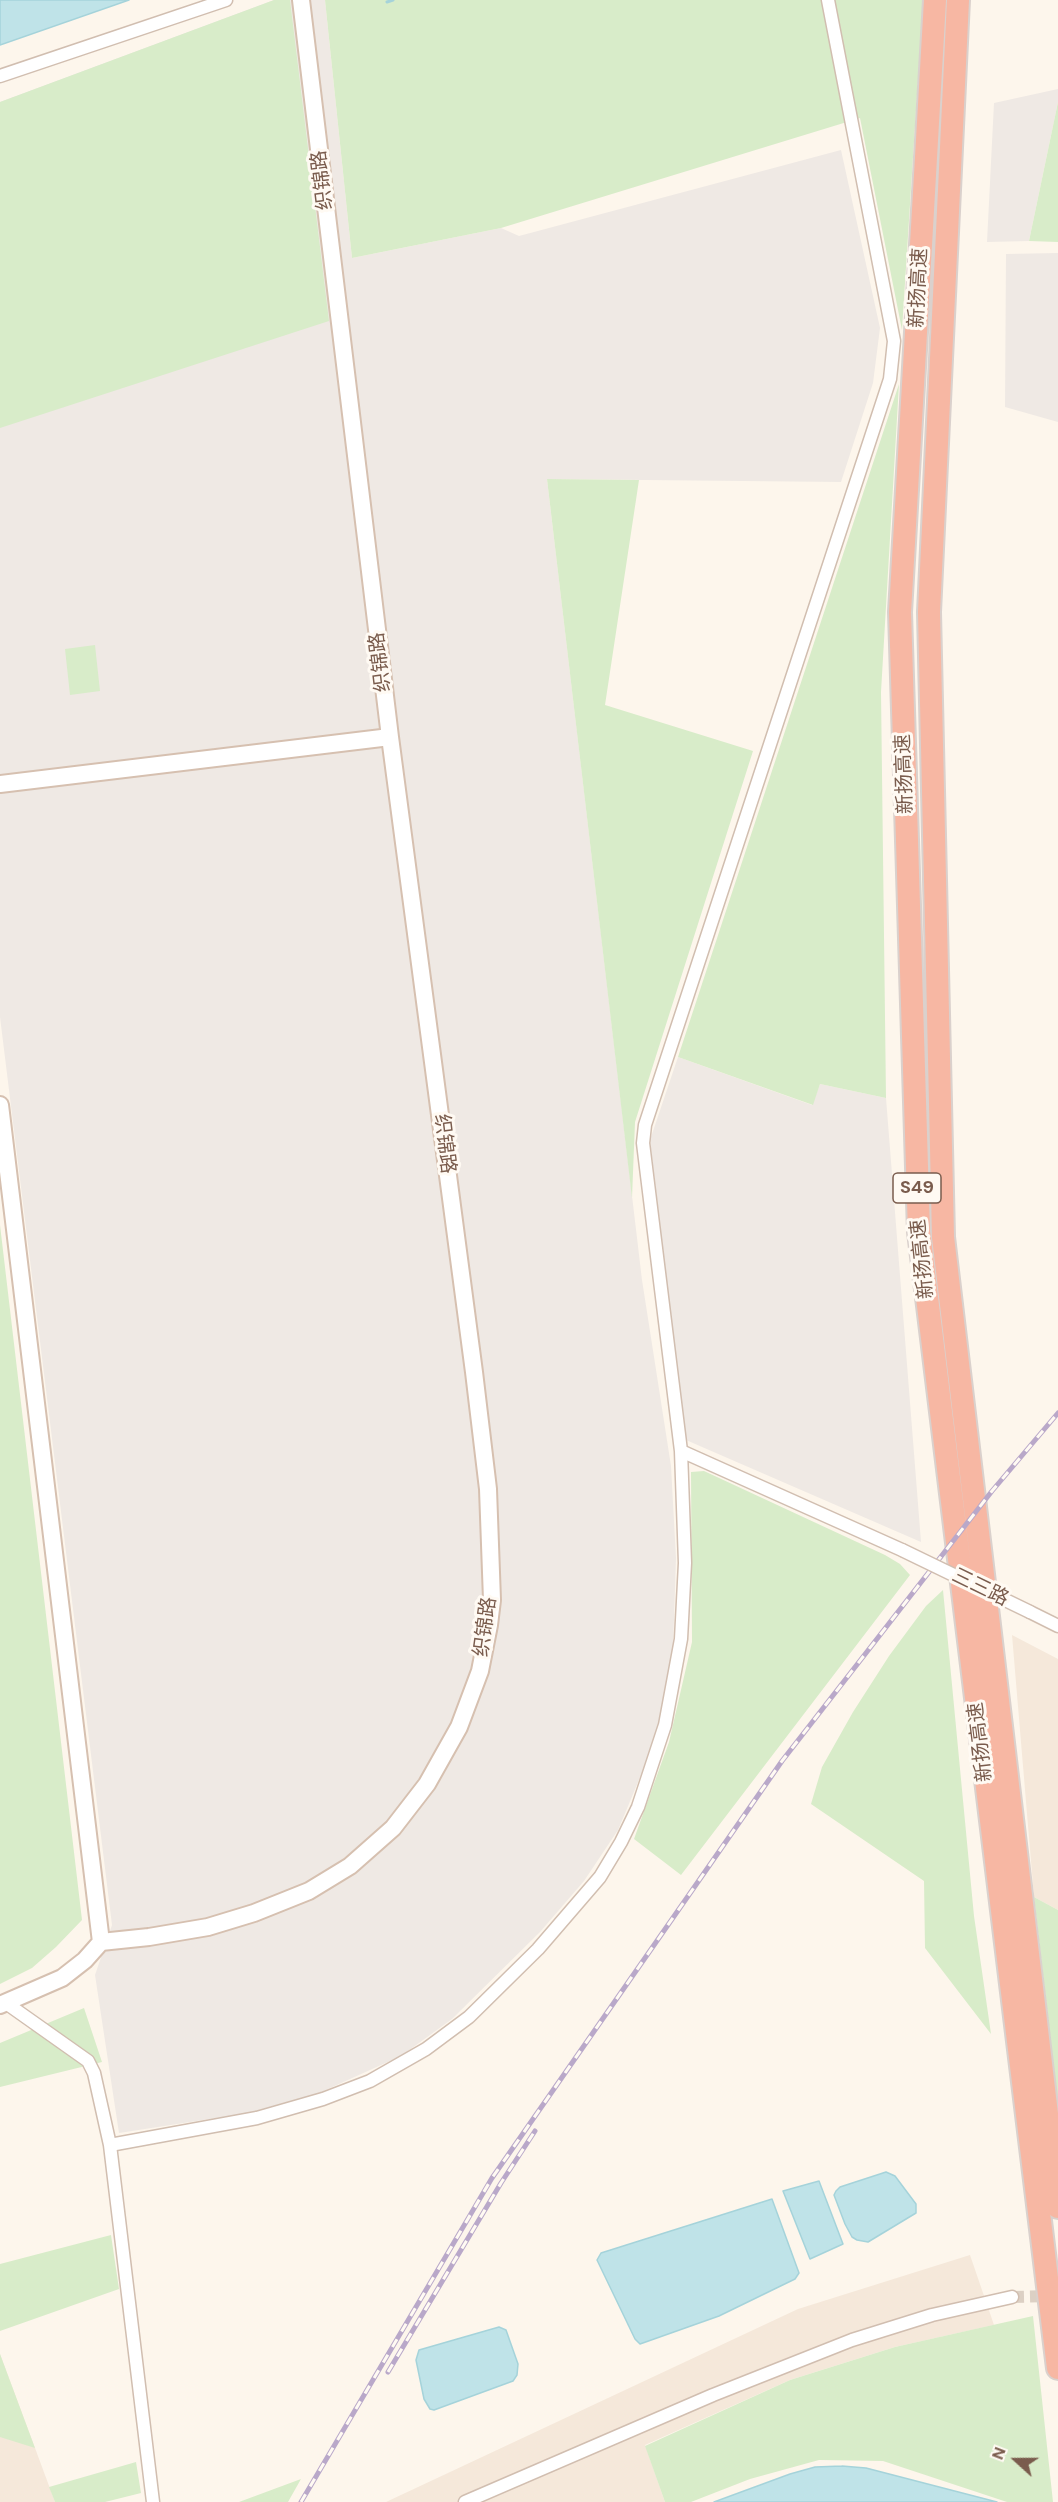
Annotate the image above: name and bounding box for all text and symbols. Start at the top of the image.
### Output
street label: 织锦路 [307,149,339,211]
street label: 新扬高速 [905,247,933,329]
street label: 织锦路 [365,631,397,693]
street label: 新扬高速 [892,734,918,814]
street label: 织锦路 [428,1113,460,1175]
road number: S49 [893,1173,941,1203]
street label: 新扬高速 [907,1218,939,1300]
street label: 三三路 [948,1564,1012,1612]
street label: 织锦路 [470,1596,502,1658]
street label: 新扬高速 [964,1701,998,1783]
north arrow [986,2430,1046,2490]
text: N [987,2444,1011,2463]

